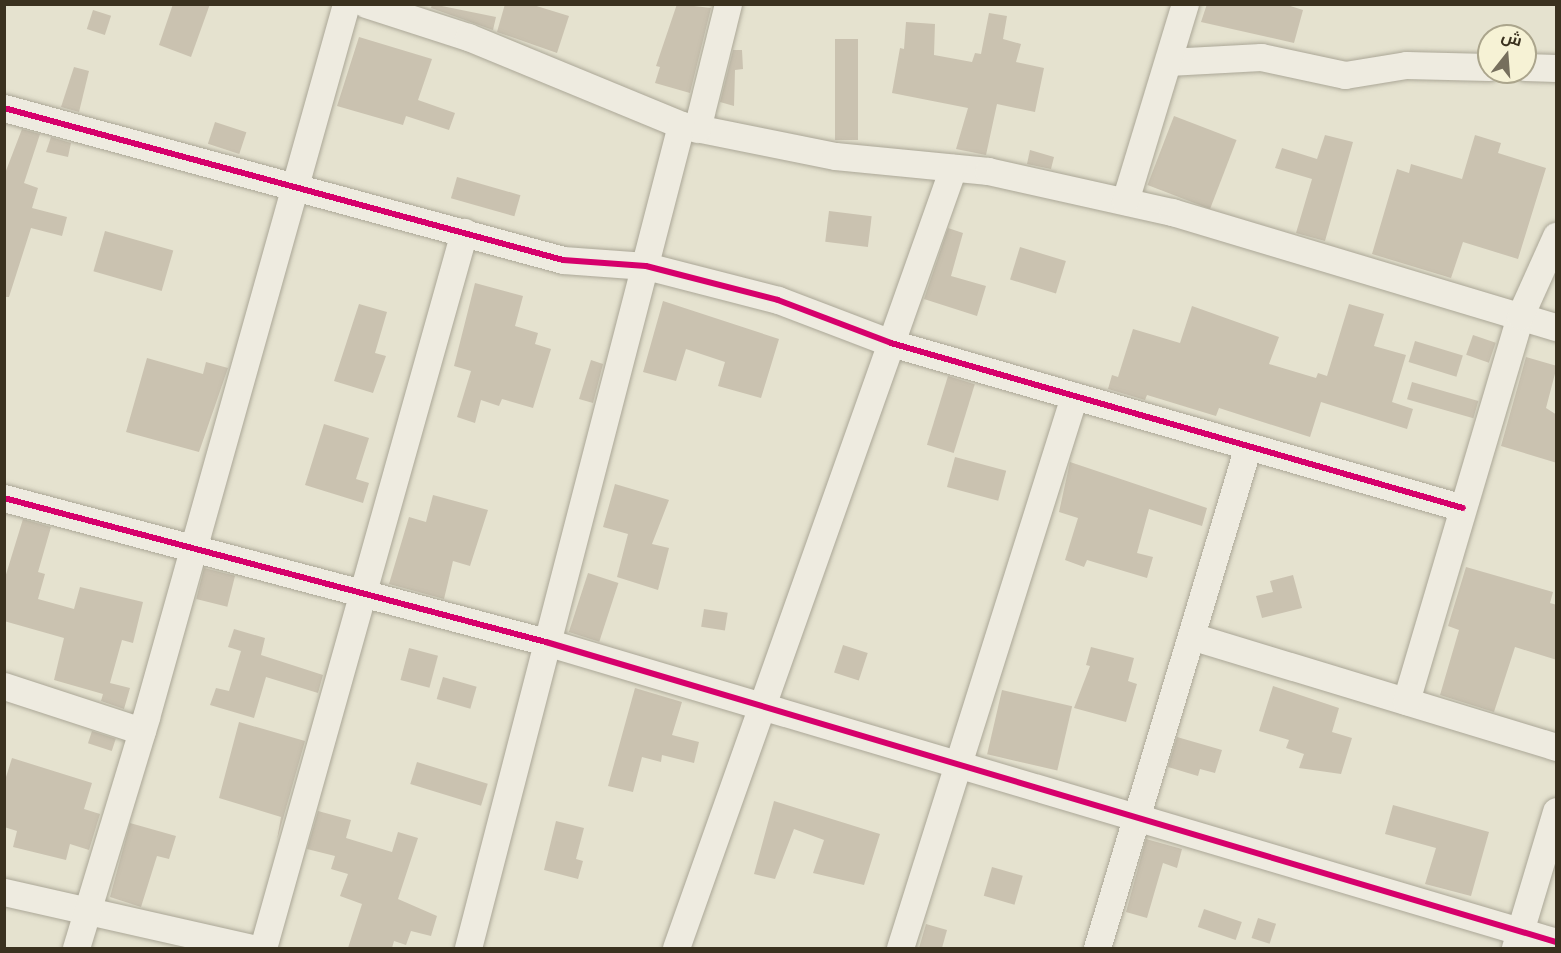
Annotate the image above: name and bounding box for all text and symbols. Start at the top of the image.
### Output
north arrow [1477,24,1537,84]
text: ش [1500,27,1524,49]

